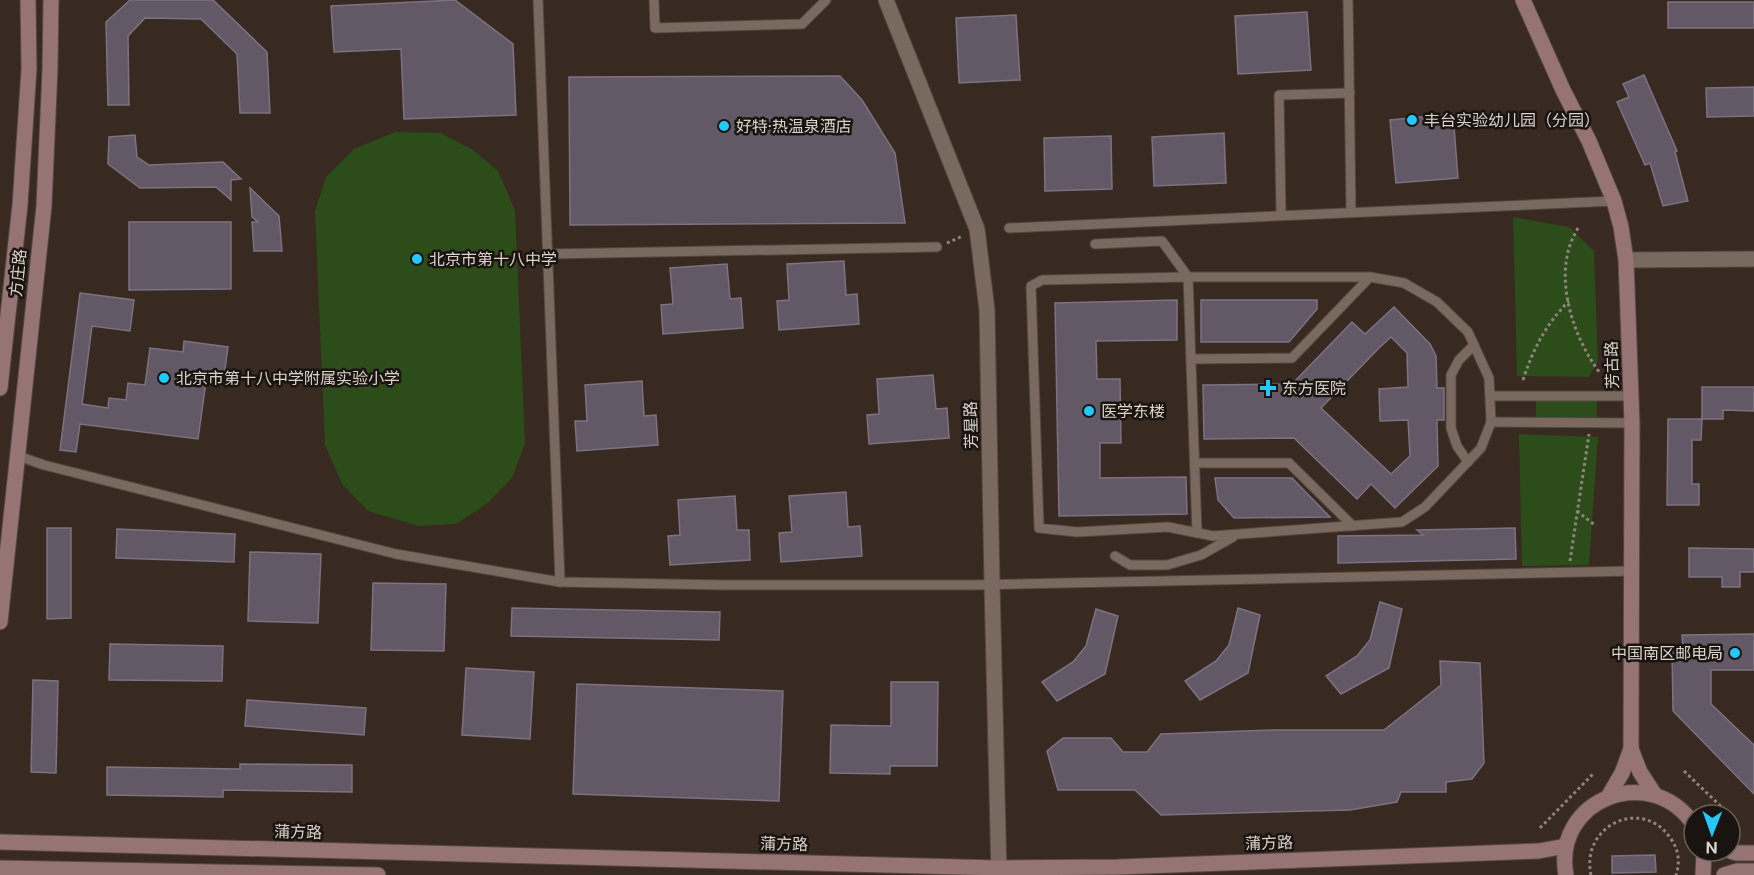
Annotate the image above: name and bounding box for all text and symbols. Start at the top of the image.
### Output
place label: 丰台实验幼儿园（分园） [1424,111,1600,130]
marker: 丰台实验幼儿园（分园） [1405,113,1419,127]
place label: 好特·热温泉酒店 [736,117,852,136]
marker: 好特·热温泉酒店 [717,119,731,133]
street label: 方庄路 [6,248,30,298]
place label: 北京市第十八中学 [429,250,557,269]
marker: 北京市第十八中学 [410,252,424,266]
street label: 芳古路 [1602,341,1622,389]
place label: 北京市第十八中学附属实验小学 [176,369,400,388]
marker: 北京市第十八中学附属实验小学 [157,371,171,385]
marker: 东方医院 [1259,379,1277,397]
place label: 东方医院 [1282,379,1346,398]
street label: 芳星路 [961,401,981,449]
place label: 医学东楼 [1101,402,1165,421]
marker: 医学东楼 [1082,404,1096,418]
place label: 中国南区邮电局 [1611,644,1723,663]
marker: 中国南区邮电局 [1728,646,1742,660]
north arrow [1682,803,1742,863]
street label: 蒲方路 [274,822,322,842]
street label: 蒲方路 [1245,833,1293,853]
street label: 蒲方路 [760,834,808,854]
text: N [1705,838,1718,857]

